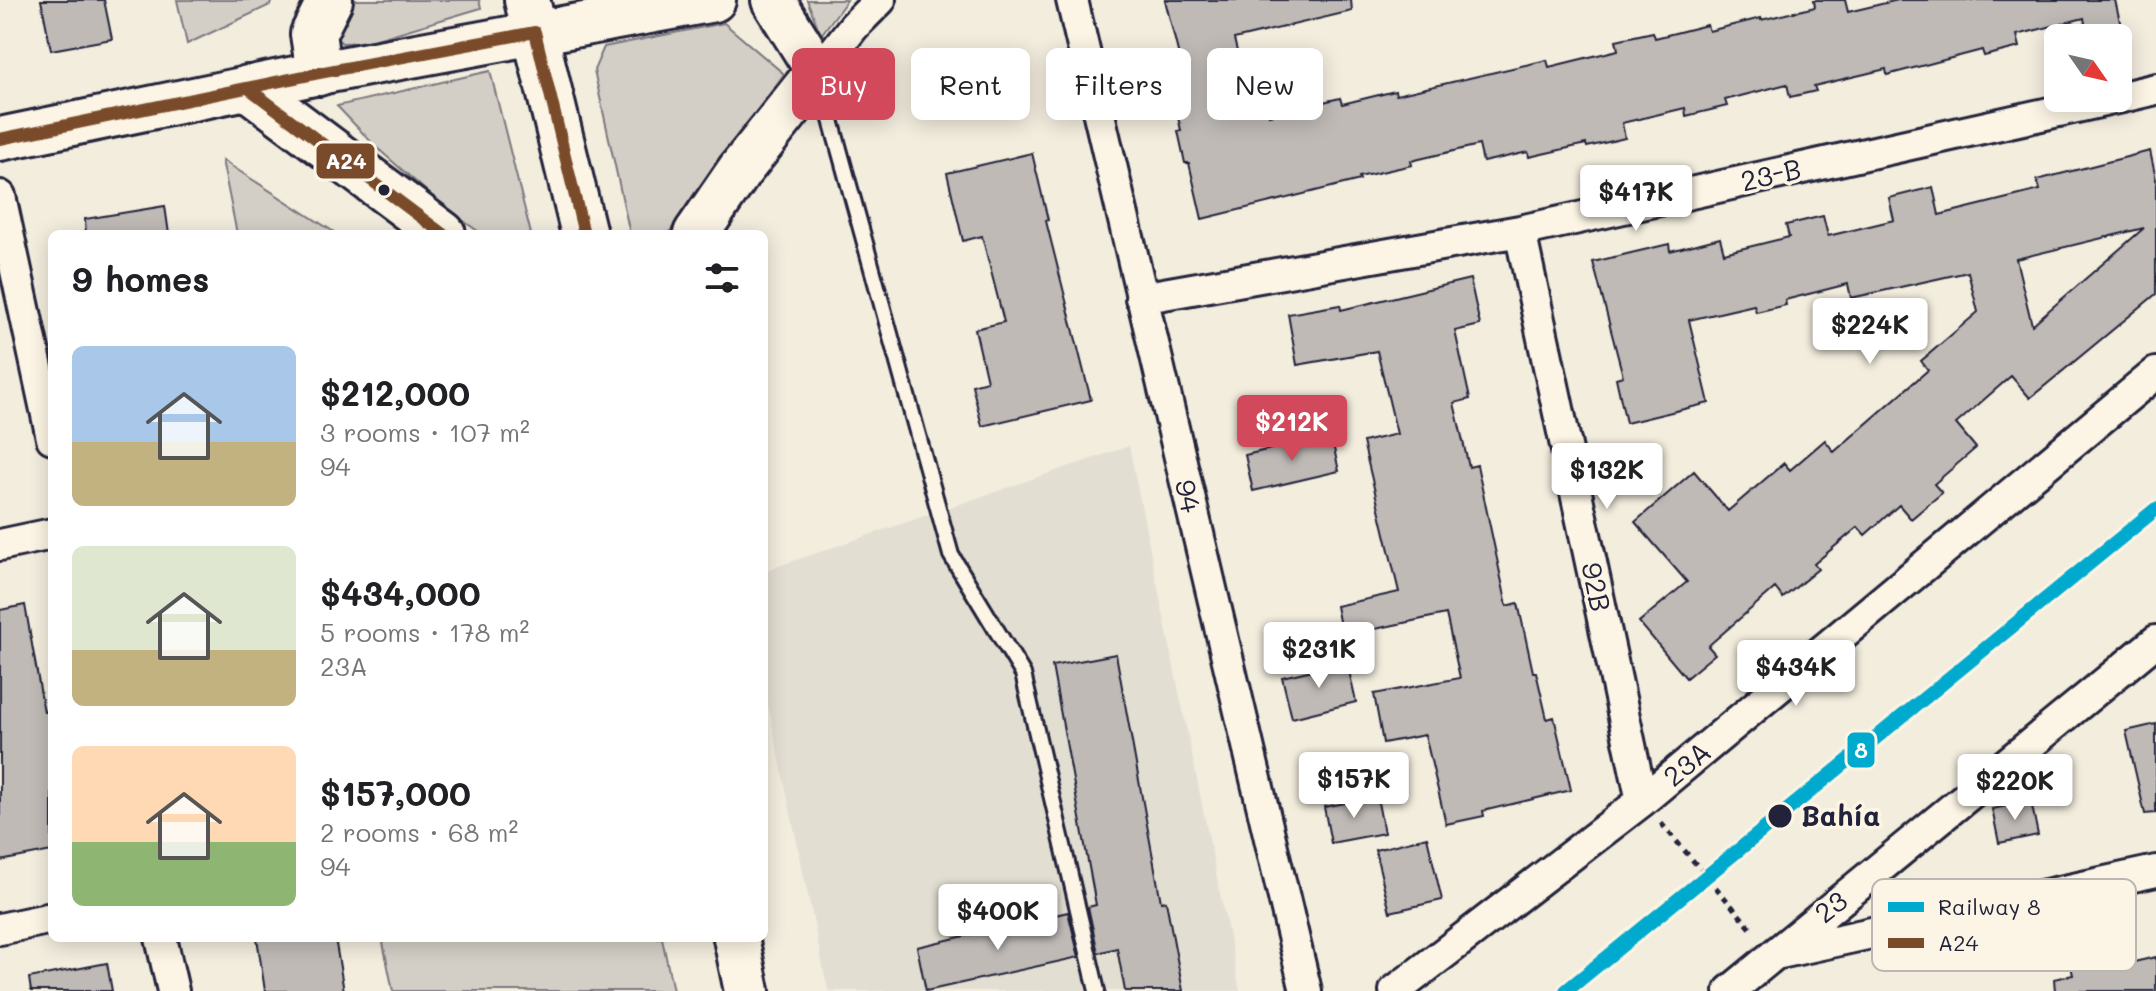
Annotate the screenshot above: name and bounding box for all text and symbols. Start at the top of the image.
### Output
north arrow [2044,24,2132,112]
map controls [2044,24,2132,112]
chip: Buy [792,48,895,120]
chip: Rent [911,48,1030,120]
chip: Filters [1046,48,1191,120]
chip: New [1207,48,1323,120]
line badge: A24 [315,142,376,180]
text: A24 [325,146,367,175]
street label: 23-B [1737,150,1805,198]
pin: $417K [1580,165,1692,233]
text: $417K [1598,174,1674,208]
unlabelled marker [376,182,392,198]
text: 9 homes [72,256,209,301]
icon: filters [700,256,744,300]
pin: $224K [1814,298,1926,366]
text: $224K [1831,307,1909,341]
text: $212,000 [320,370,470,415]
icon: home [136,378,232,474]
pin: $212K [1236,395,1348,463]
text: $212K [1255,404,1329,438]
text: 3 rooms · 107 m² [320,415,530,449]
pin: $132K [1551,443,1663,511]
text: 94 [320,449,351,483]
text: $132K [1570,452,1644,486]
street label: 94 [1168,476,1210,516]
street label: 92B [1574,559,1620,615]
text: $434,000 [320,570,481,615]
icon: home [136,578,232,674]
text: 5 rooms · 178 m² [320,615,529,649]
pin: $231K [1263,622,1375,690]
text: $231K [1282,631,1356,665]
pin: $434K [1740,640,1852,708]
text: 23A [320,649,368,683]
text: $434K [1755,649,1837,683]
line badge: 8 [1846,731,1876,769]
street label: 23A [1655,733,1718,794]
text: 8 [1854,735,1868,764]
pin: $157K [1298,752,1410,820]
pin: $220K [1959,754,2071,822]
text: $157K [1317,761,1391,795]
text: $220K [1976,763,2054,797]
text: $157,000 [320,770,471,815]
icon: home [136,778,232,874]
place label: Bahía [1801,797,1880,833]
marker: Bahía [1766,802,1794,830]
text: 2 rooms · 68 m² [320,815,518,849]
text: 94 [320,849,351,883]
legend [1872,879,2136,971]
street label: 23 [1807,882,1854,930]
pin: $400K [942,884,1054,952]
text: Railway 8 [1938,892,2041,921]
text: $400K [956,893,1040,927]
text: A24 [1938,928,1978,957]

